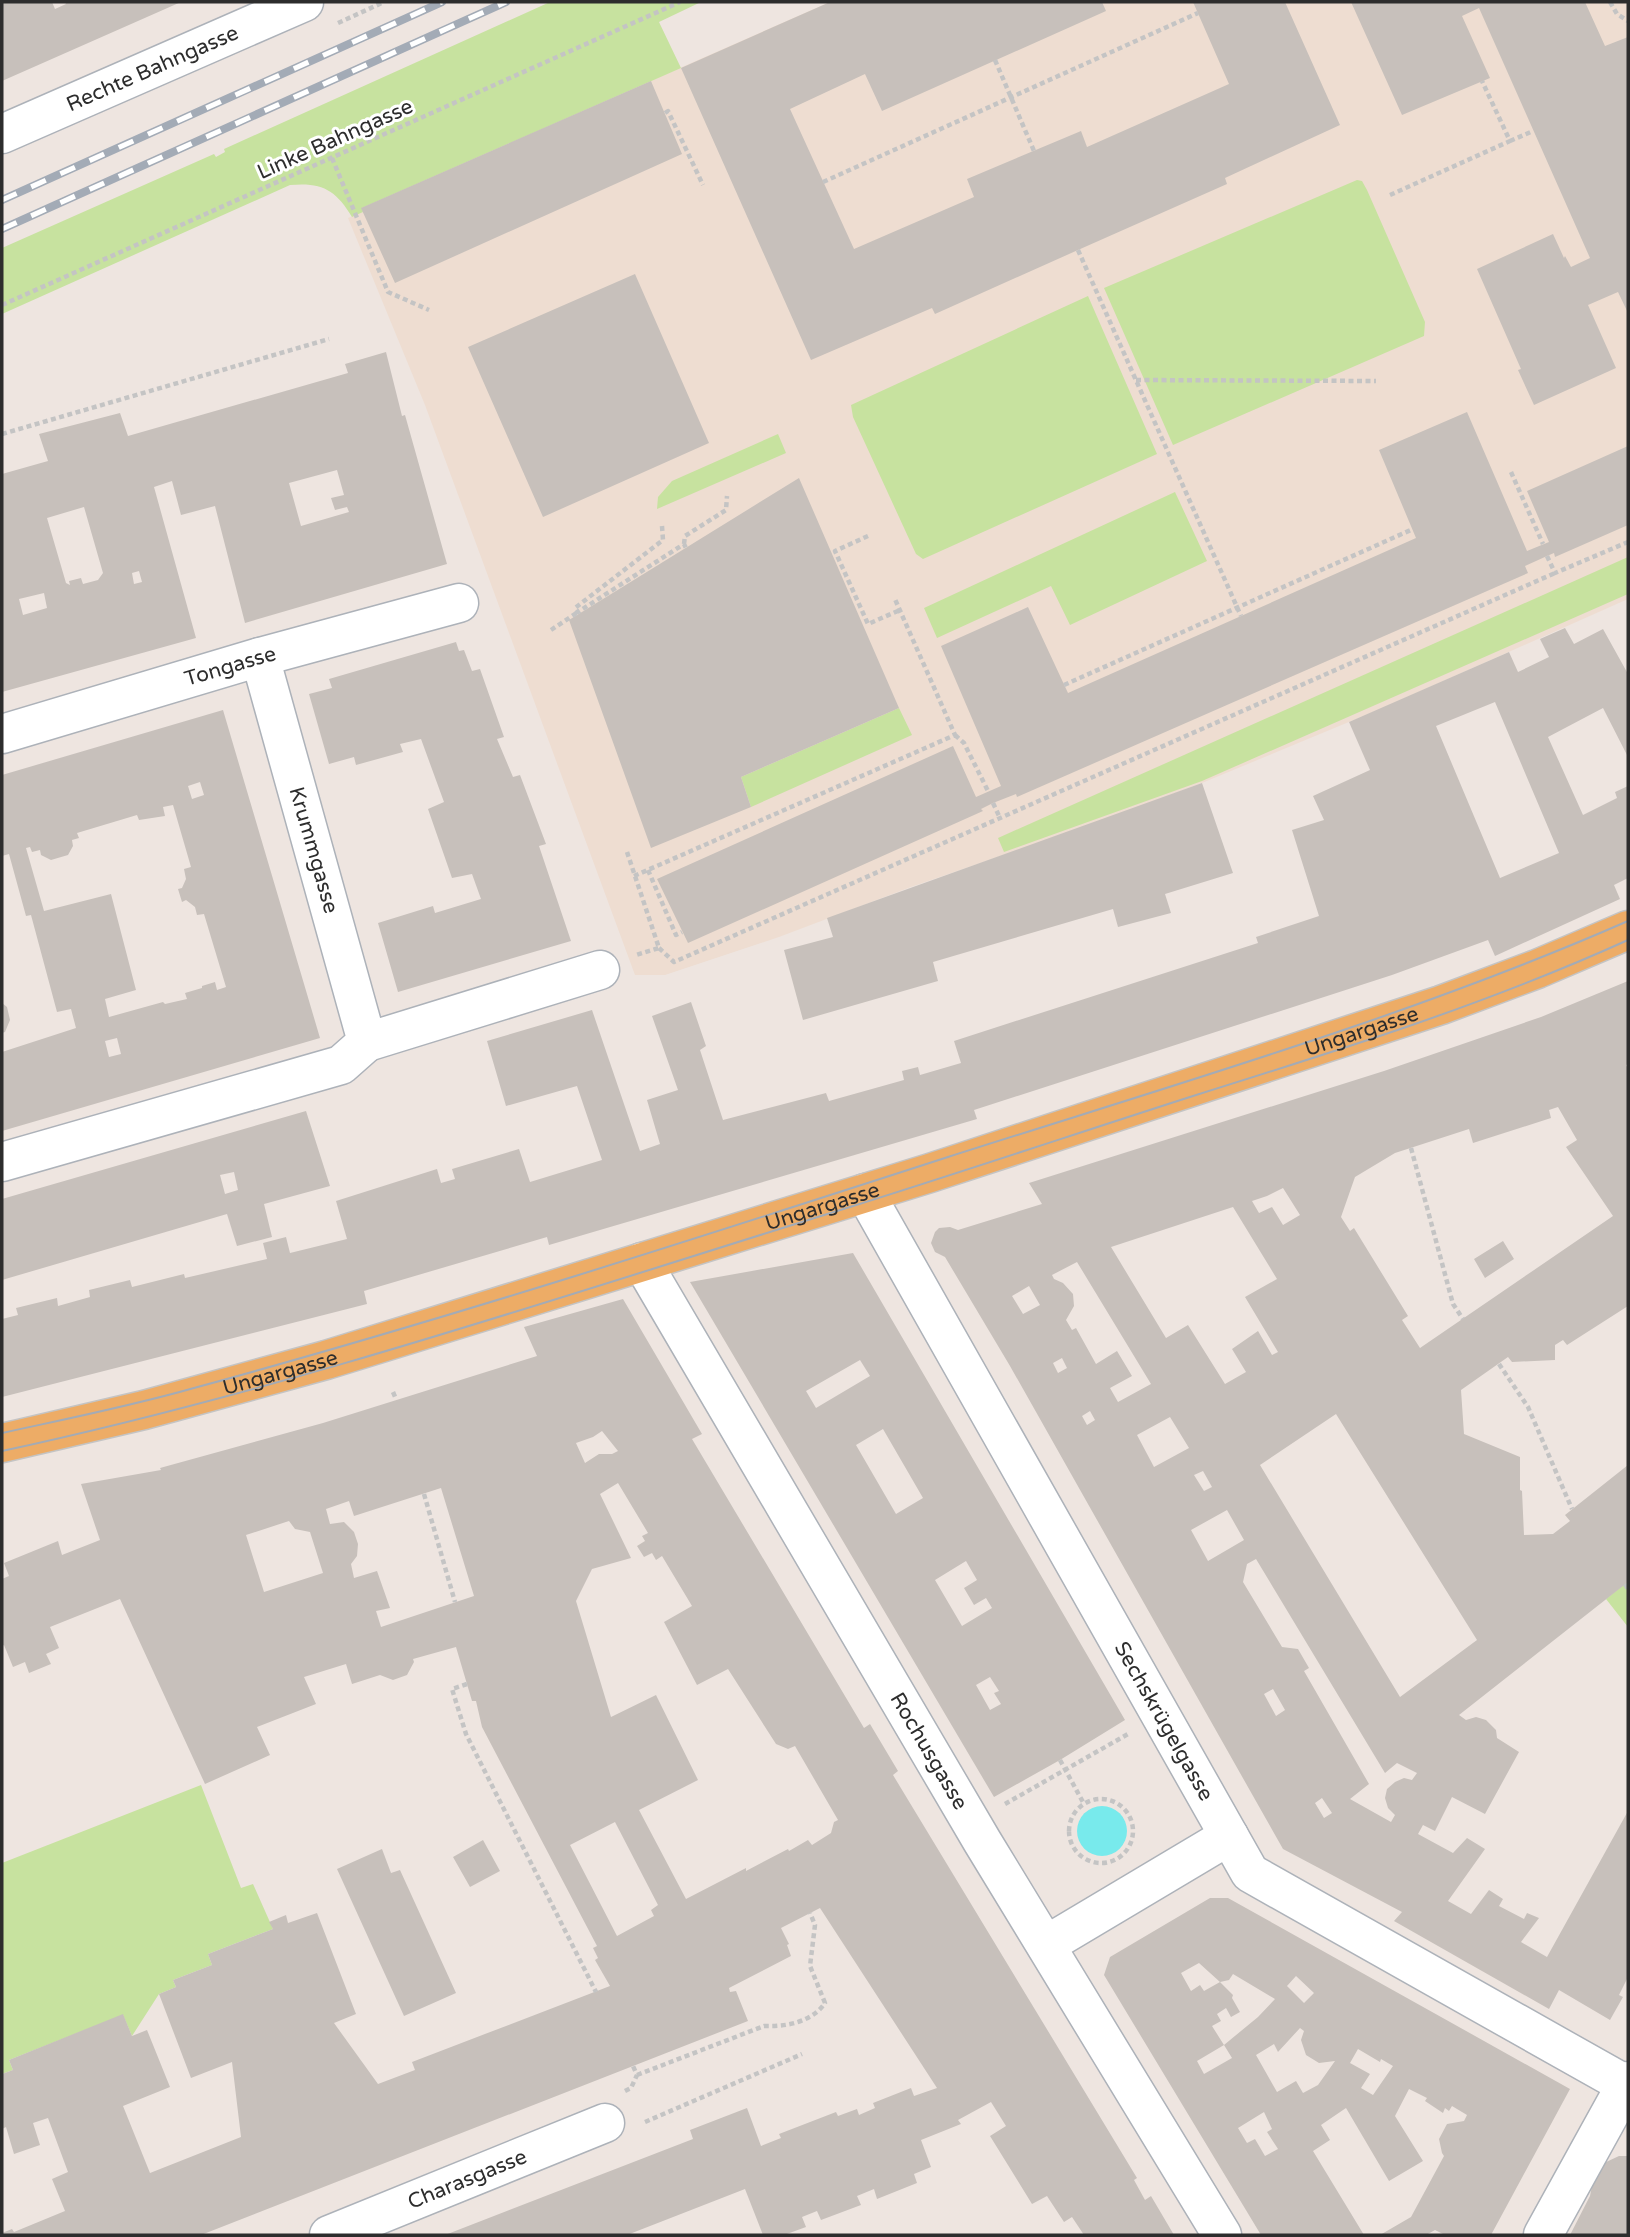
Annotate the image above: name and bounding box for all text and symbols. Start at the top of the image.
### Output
street label: Rechte Bahngasse [63,20,242,117]
street label: Linke Bahngasse [253,94,417,185]
street label: Tongasse [182,641,279,692]
street label: Krummgasse [284,784,344,916]
street label: Ungargasse [1302,1001,1422,1062]
street label: Ungargasse [762,1177,883,1236]
street label: Ungargasse [220,1345,341,1401]
street label: Sechskrügelgasse [1109,1638,1219,1805]
street label: Rochusgasse [885,1688,973,1814]
street label: Charasgasse [404,2144,531,2215]

